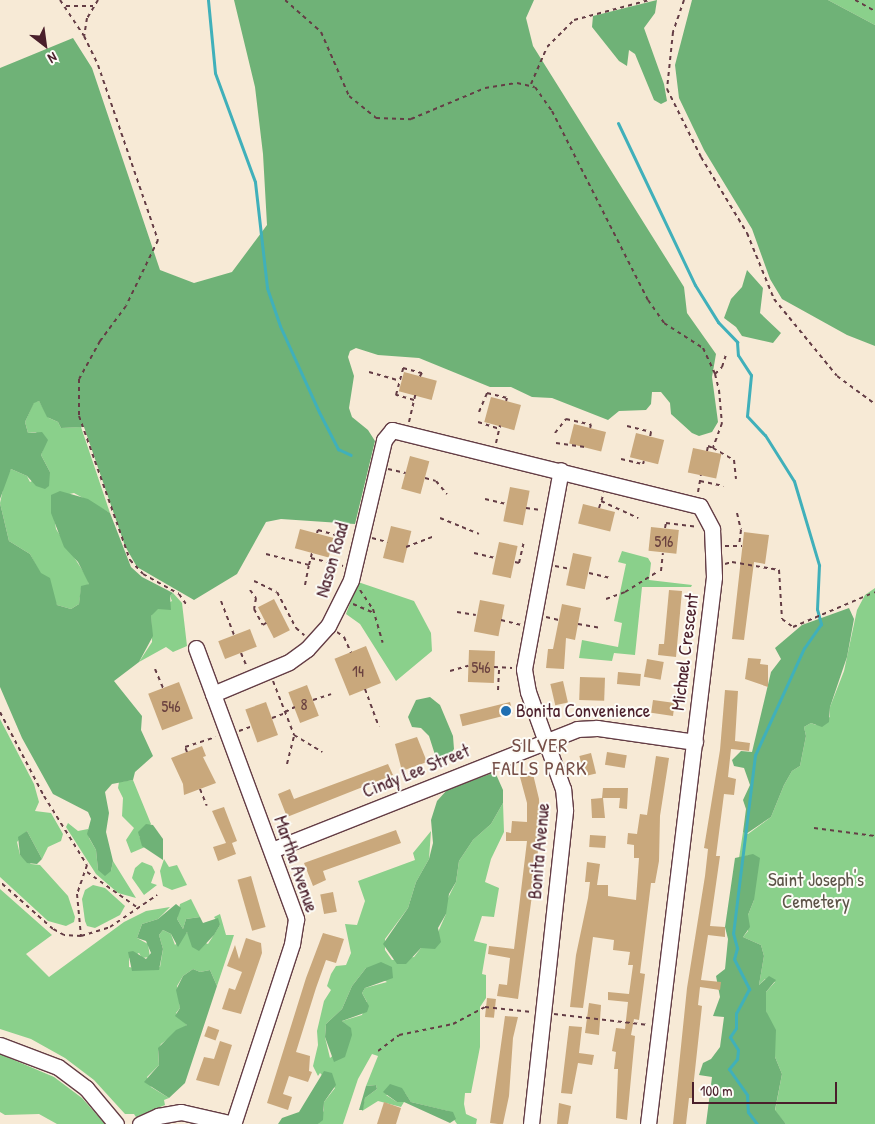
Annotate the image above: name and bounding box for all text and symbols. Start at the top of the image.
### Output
north arrow [20,20,70,70]
text: N [45,48,61,69]
street label: Nason Road [310,520,354,600]
house number: 516 [655,531,673,551]
street label: Michael Crescent [666,592,704,712]
house number: 546 [471,657,491,677]
house number: 14 [352,661,364,681]
house number: 8 [301,694,307,714]
house number: 546 [161,696,181,716]
place label: Bonita Convenience [516,700,650,722]
marker: Bonita Convenience [500,705,512,717]
district label: SILVER FALLS PARK [491,732,589,779]
street label: Cindy Lee Street [359,739,473,803]
street label: Bonita Avenue [523,802,555,900]
street label: Martha Avenue [269,813,323,915]
park label: Saint Joseph's Cemetery [768,869,864,913]
scale bar [695,1072,840,1104]
text: 100 m [700,1080,733,1101]

